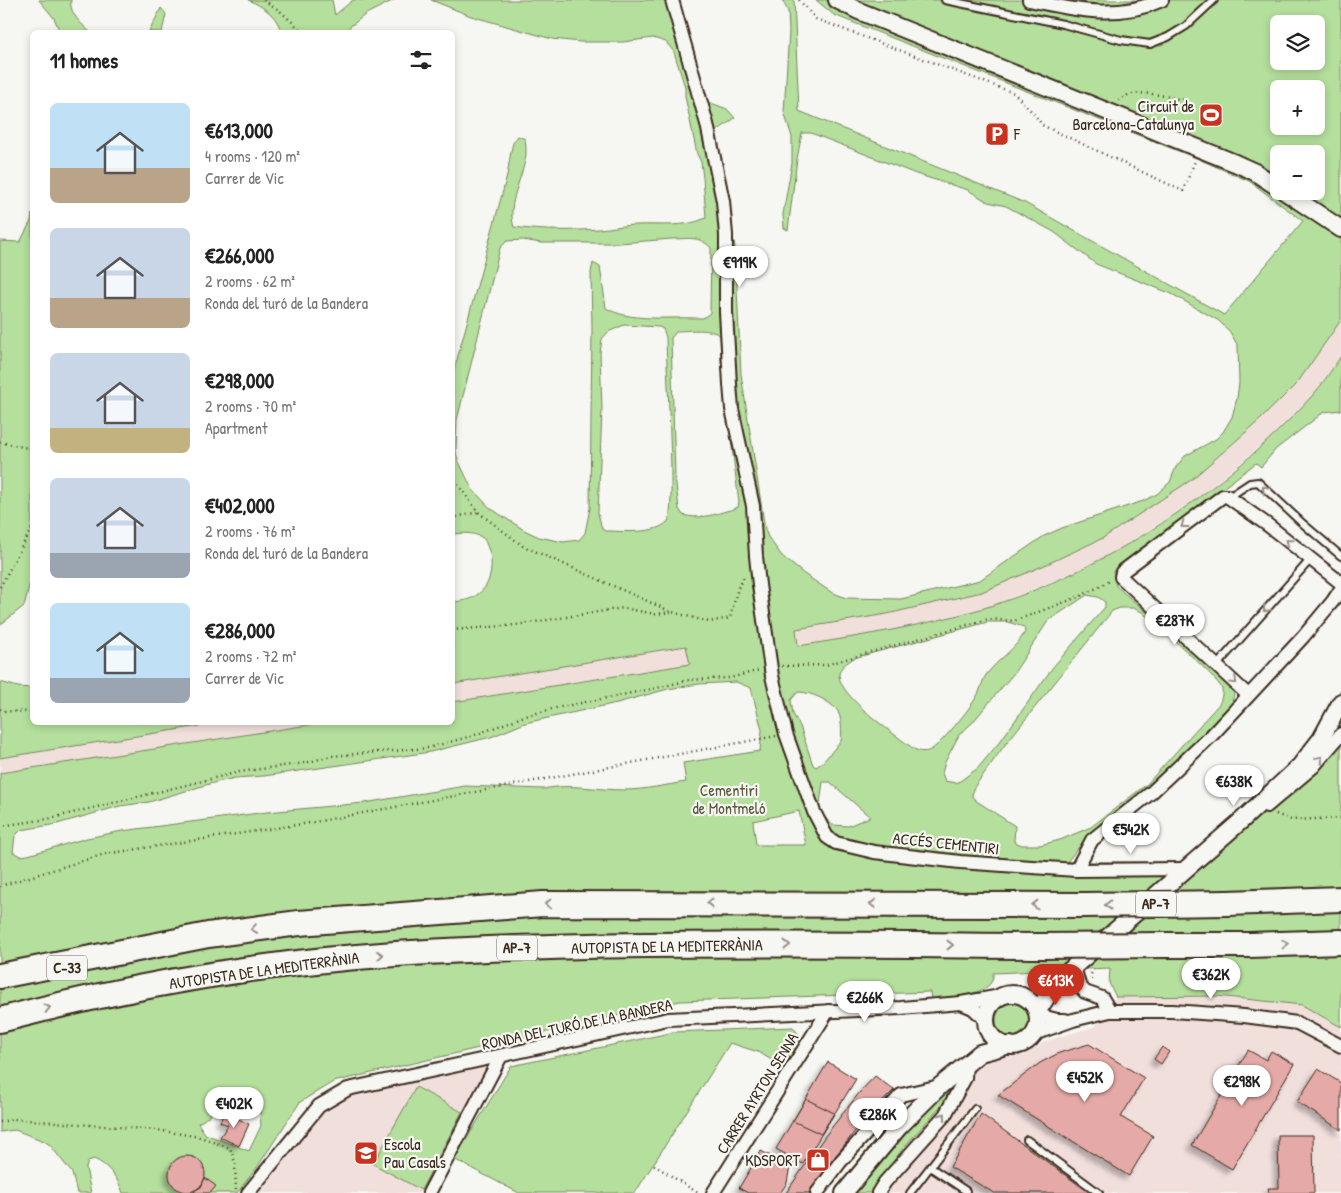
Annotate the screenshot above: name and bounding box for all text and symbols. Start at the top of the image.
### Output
map controls [1270,15,1325,200]
button: layers [1270,15,1325,70]
text: 11 homes [50,46,118,75]
icon: filters [407,46,435,74]
button: + [1270,80,1325,135]
place label: Circuit de Barcelona-Catalunya [1072,95,1195,135]
sports icon: Circuit de Barcelona-Catalunya [1198,102,1224,128]
text: €613,000 [205,116,273,145]
parking icon: F [984,121,1010,147]
icon: home [90,123,150,183]
place label: F [1013,123,1021,145]
text: 4 rooms · 120 m² [205,145,300,167]
button: − [1270,145,1325,200]
text: Carrer de Vic [205,167,284,189]
text: €266,000 [205,241,274,270]
pin: €919K [705,246,775,288]
icon: home [90,248,150,308]
text: €919K [723,251,757,273]
text: 2 rooms · 62 m² [205,270,295,292]
text: Ronda del turó de la Bandera [205,292,368,314]
text: €298,000 [205,366,274,395]
icon: home [90,373,150,433]
text: 2 rooms · 70 m² [205,395,296,417]
text: Apartment [205,417,268,439]
one-way arrow [1262,486,1271,495]
text: €402,000 [205,491,275,520]
icon: home [90,498,150,558]
one-way arrow [1180,519,1190,528]
text: 2 rooms · 76 m² [205,520,295,542]
one-way arrow [1286,540,1295,548]
text: Ronda del turó de la Bandera [205,542,368,564]
pin: €287K [1140,604,1210,646]
one-way arrow [1263,604,1272,613]
text: €287K [1156,609,1194,631]
text: €286,000 [205,616,275,645]
icon: home [90,623,150,683]
text: 2 rooms · 72 m² [205,645,296,667]
text: Carrer de Vic [205,667,284,689]
one-way arrow [1228,675,1237,684]
one-way arrow [1315,755,1324,764]
pin: €638K [1199,764,1269,807]
text: €638K [1216,770,1252,792]
park label: Cementiri de Montmeló [693,779,766,819]
pin: €542K [1096,812,1166,855]
text: €542K [1113,818,1149,840]
street label: ACCÉS CEMENTIRI [892,826,1000,860]
road number: AP-7 [1136,892,1176,916]
one-way arrow [706,898,714,909]
one-way arrow [543,899,551,909]
one-way arrow [868,899,876,909]
one-way arrow [1031,900,1038,910]
one-way arrow [1104,900,1112,910]
one-way arrow [249,924,258,934]
street label: AUTOPISTA DE LA MEDITERRÀNIA [571,933,763,959]
road number: AP-7 [497,936,537,960]
one-way arrow [1281,938,1289,949]
one-way arrow [784,940,792,950]
one-way arrow [946,940,954,950]
street label: AUTOPISTA DE LA MEDITERRÀNIA [168,946,361,994]
one-way arrow [376,950,384,961]
road number: C-33 [47,956,87,980]
pin: €362K [1176,958,1246,1000]
text: €362K [1192,963,1230,985]
pin: €613K [1021,964,1091,1006]
text: €613K [1038,969,1074,991]
pin: €266K [830,980,900,1023]
text: €266K [847,986,883,1008]
street label: RONDA DEL TURÓ DE LA BANDERA [480,993,674,1055]
one-way arrow [43,1004,51,1014]
street label: CARRER AYRTON SENNA [711,1028,803,1158]
pin: €452K [1050,1060,1120,1103]
pin: €298K [1207,1064,1277,1107]
text: €452K [1067,1066,1103,1088]
text: €298K [1224,1070,1260,1092]
pin: €402K [199,1086,269,1129]
text: €402K [216,1092,252,1114]
pin: €286K [843,1098,913,1140]
text: €286K [860,1103,896,1125]
one-way arrow [937,1112,946,1122]
place label: Escola Pau Casals [384,1133,446,1173]
school or university icon: Escola Pau Casals [353,1140,379,1166]
shop icon: KDSPORT [805,1147,831,1173]
place label: KDSPORT [745,1149,801,1171]

